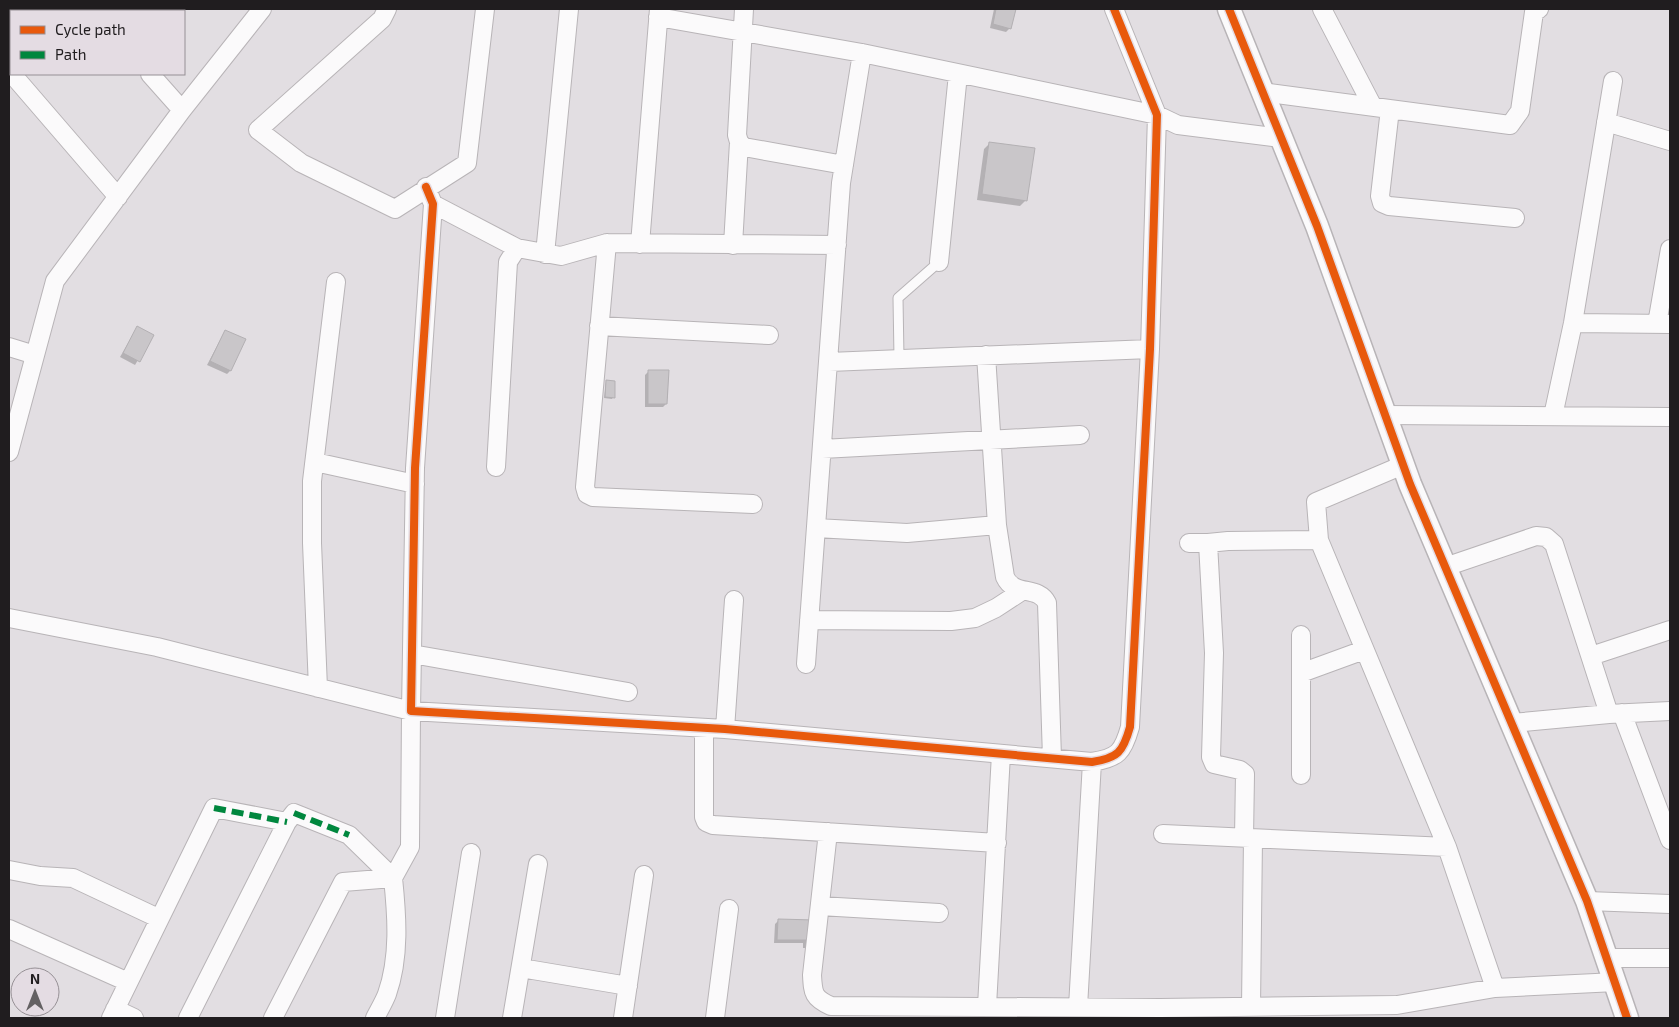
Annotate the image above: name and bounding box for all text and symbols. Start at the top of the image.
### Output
legend [10,10,185,75]
text: Cycle path [55,20,126,38]
text: Path [55,45,86,63]
north arrow [10,967,60,1017]
text: N [30,970,40,987]

